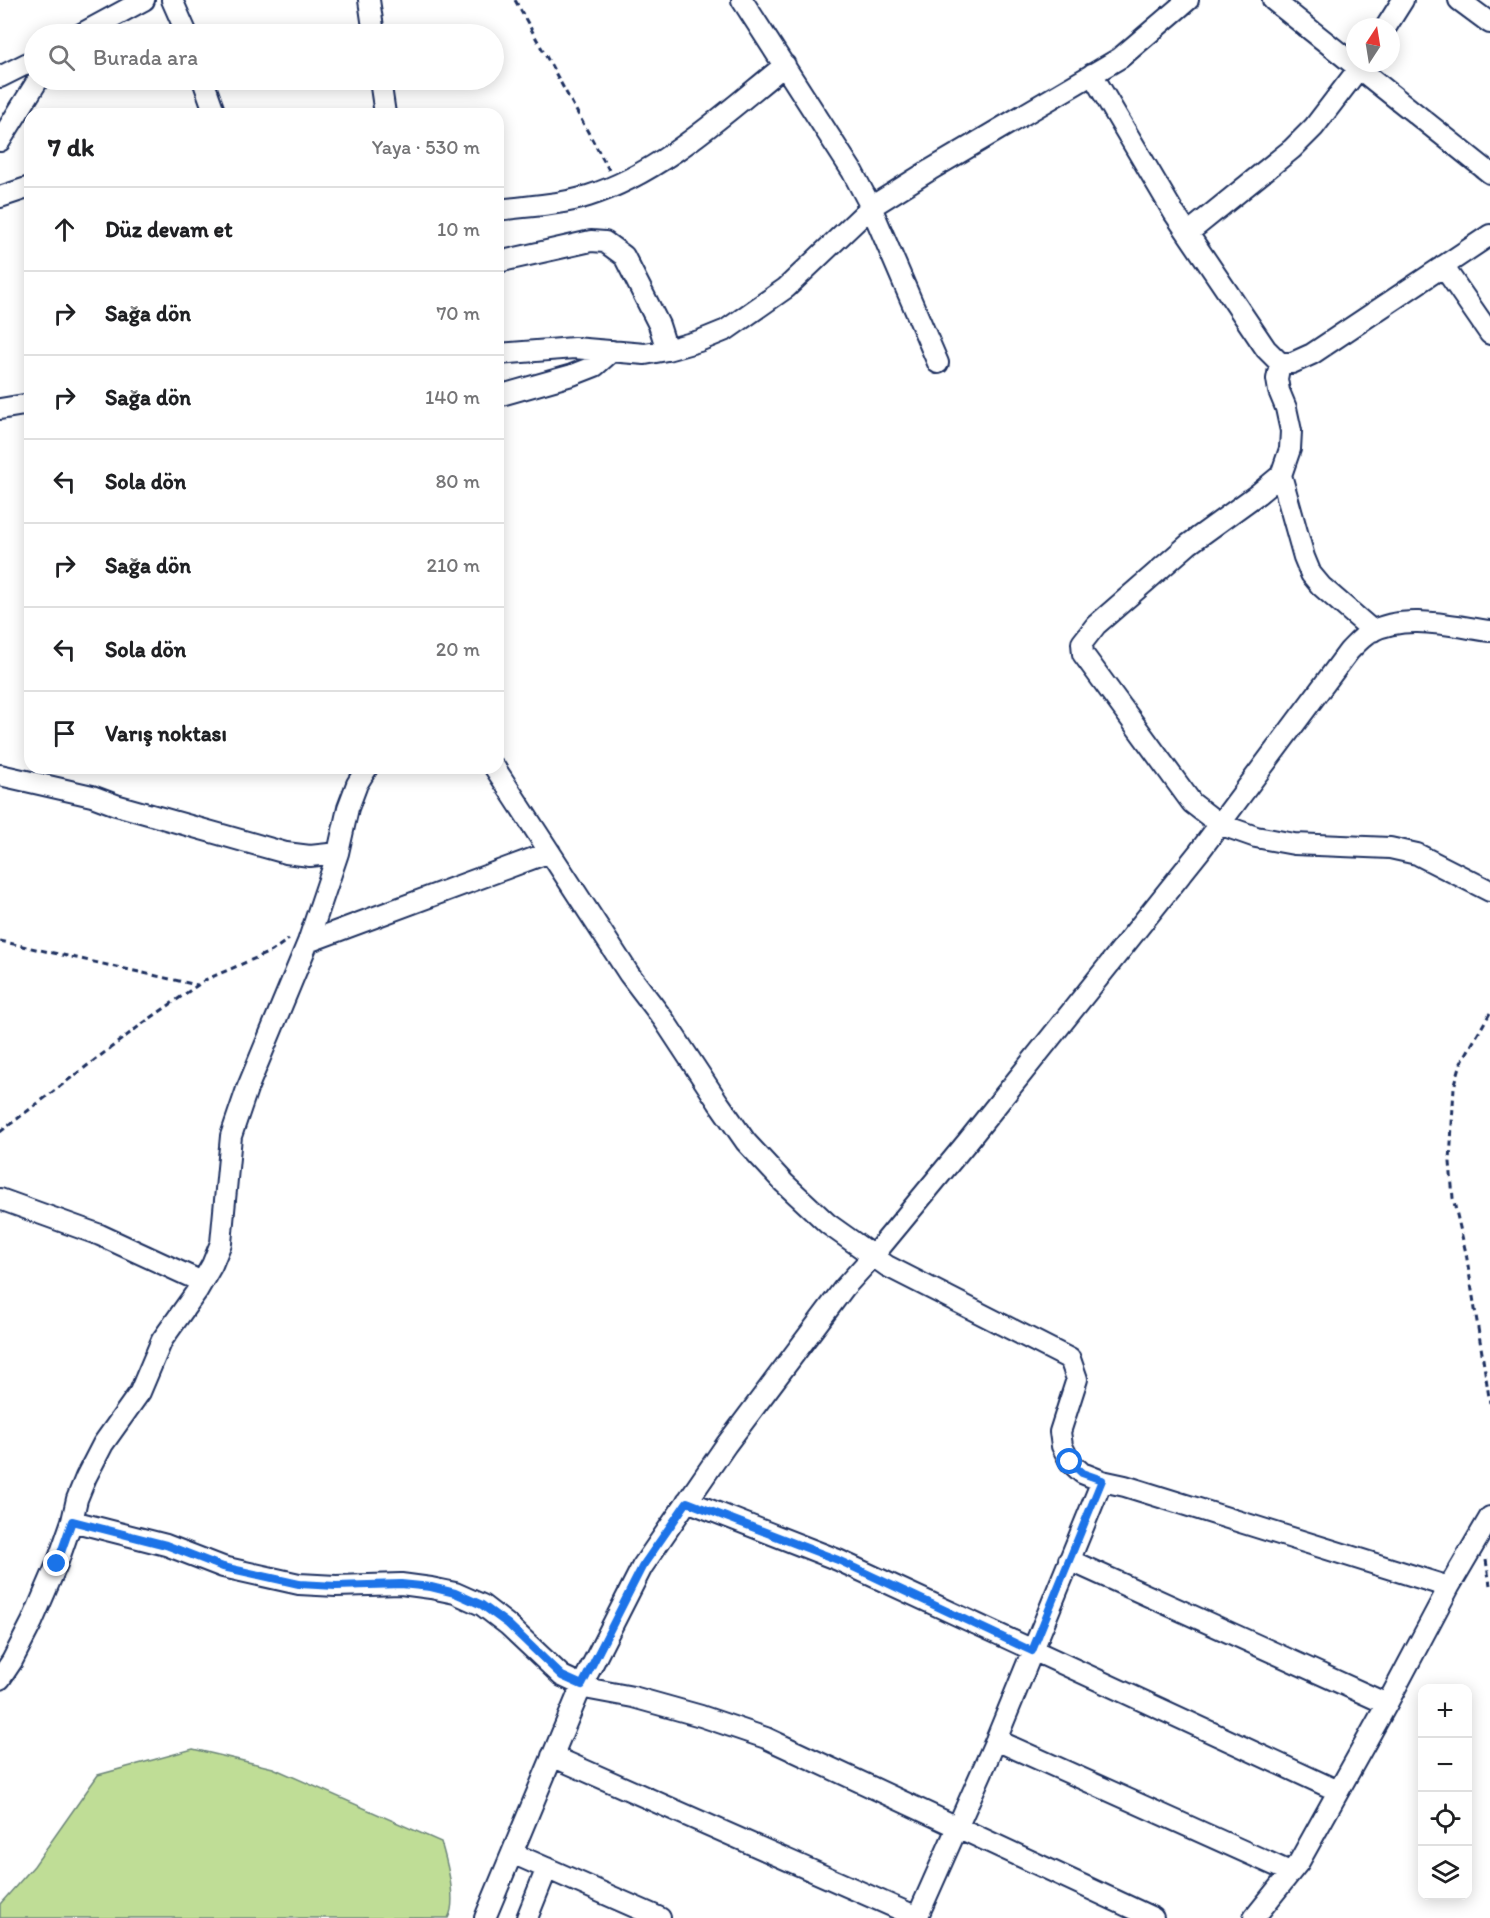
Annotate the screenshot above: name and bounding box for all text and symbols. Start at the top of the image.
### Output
north arrow [1346,18,1400,72]
search box [24,24,504,90]
icon: search [45,41,78,74]
text: Burada ara [93,44,198,71]
text: 7 dk [48,131,94,163]
text: Yaya · 530 m [372,135,480,159]
icon: ahead [48,213,81,246]
text: Düz devam et [105,216,232,243]
text: 10 m [437,217,480,241]
icon: right [48,297,81,330]
text: Sağa dön [105,300,191,327]
text: 70 m [436,301,480,325]
icon: right [48,381,81,414]
text: Sağa dön [105,384,191,411]
text: 140 m [425,385,480,409]
icon: left [48,465,81,498]
text: Sola dön [105,468,186,495]
text: 80 m [435,469,480,493]
icon: right [48,549,81,582]
text: Sağa dön [105,552,191,579]
text: 210 m [427,553,480,577]
icon: left [48,633,81,666]
text: Sola dön [105,636,186,663]
text: 20 m [436,637,480,661]
icon: arrive [48,717,81,750]
text: Varış noktası [105,720,227,747]
route start [1056,1448,1082,1474]
route end [43,1550,69,1576]
map controls [1418,1684,1472,1900]
button: + [1418,1684,1472,1738]
button: − [1418,1738,1472,1792]
button: locate [1418,1792,1472,1846]
button: layers [1418,1846,1472,1900]

